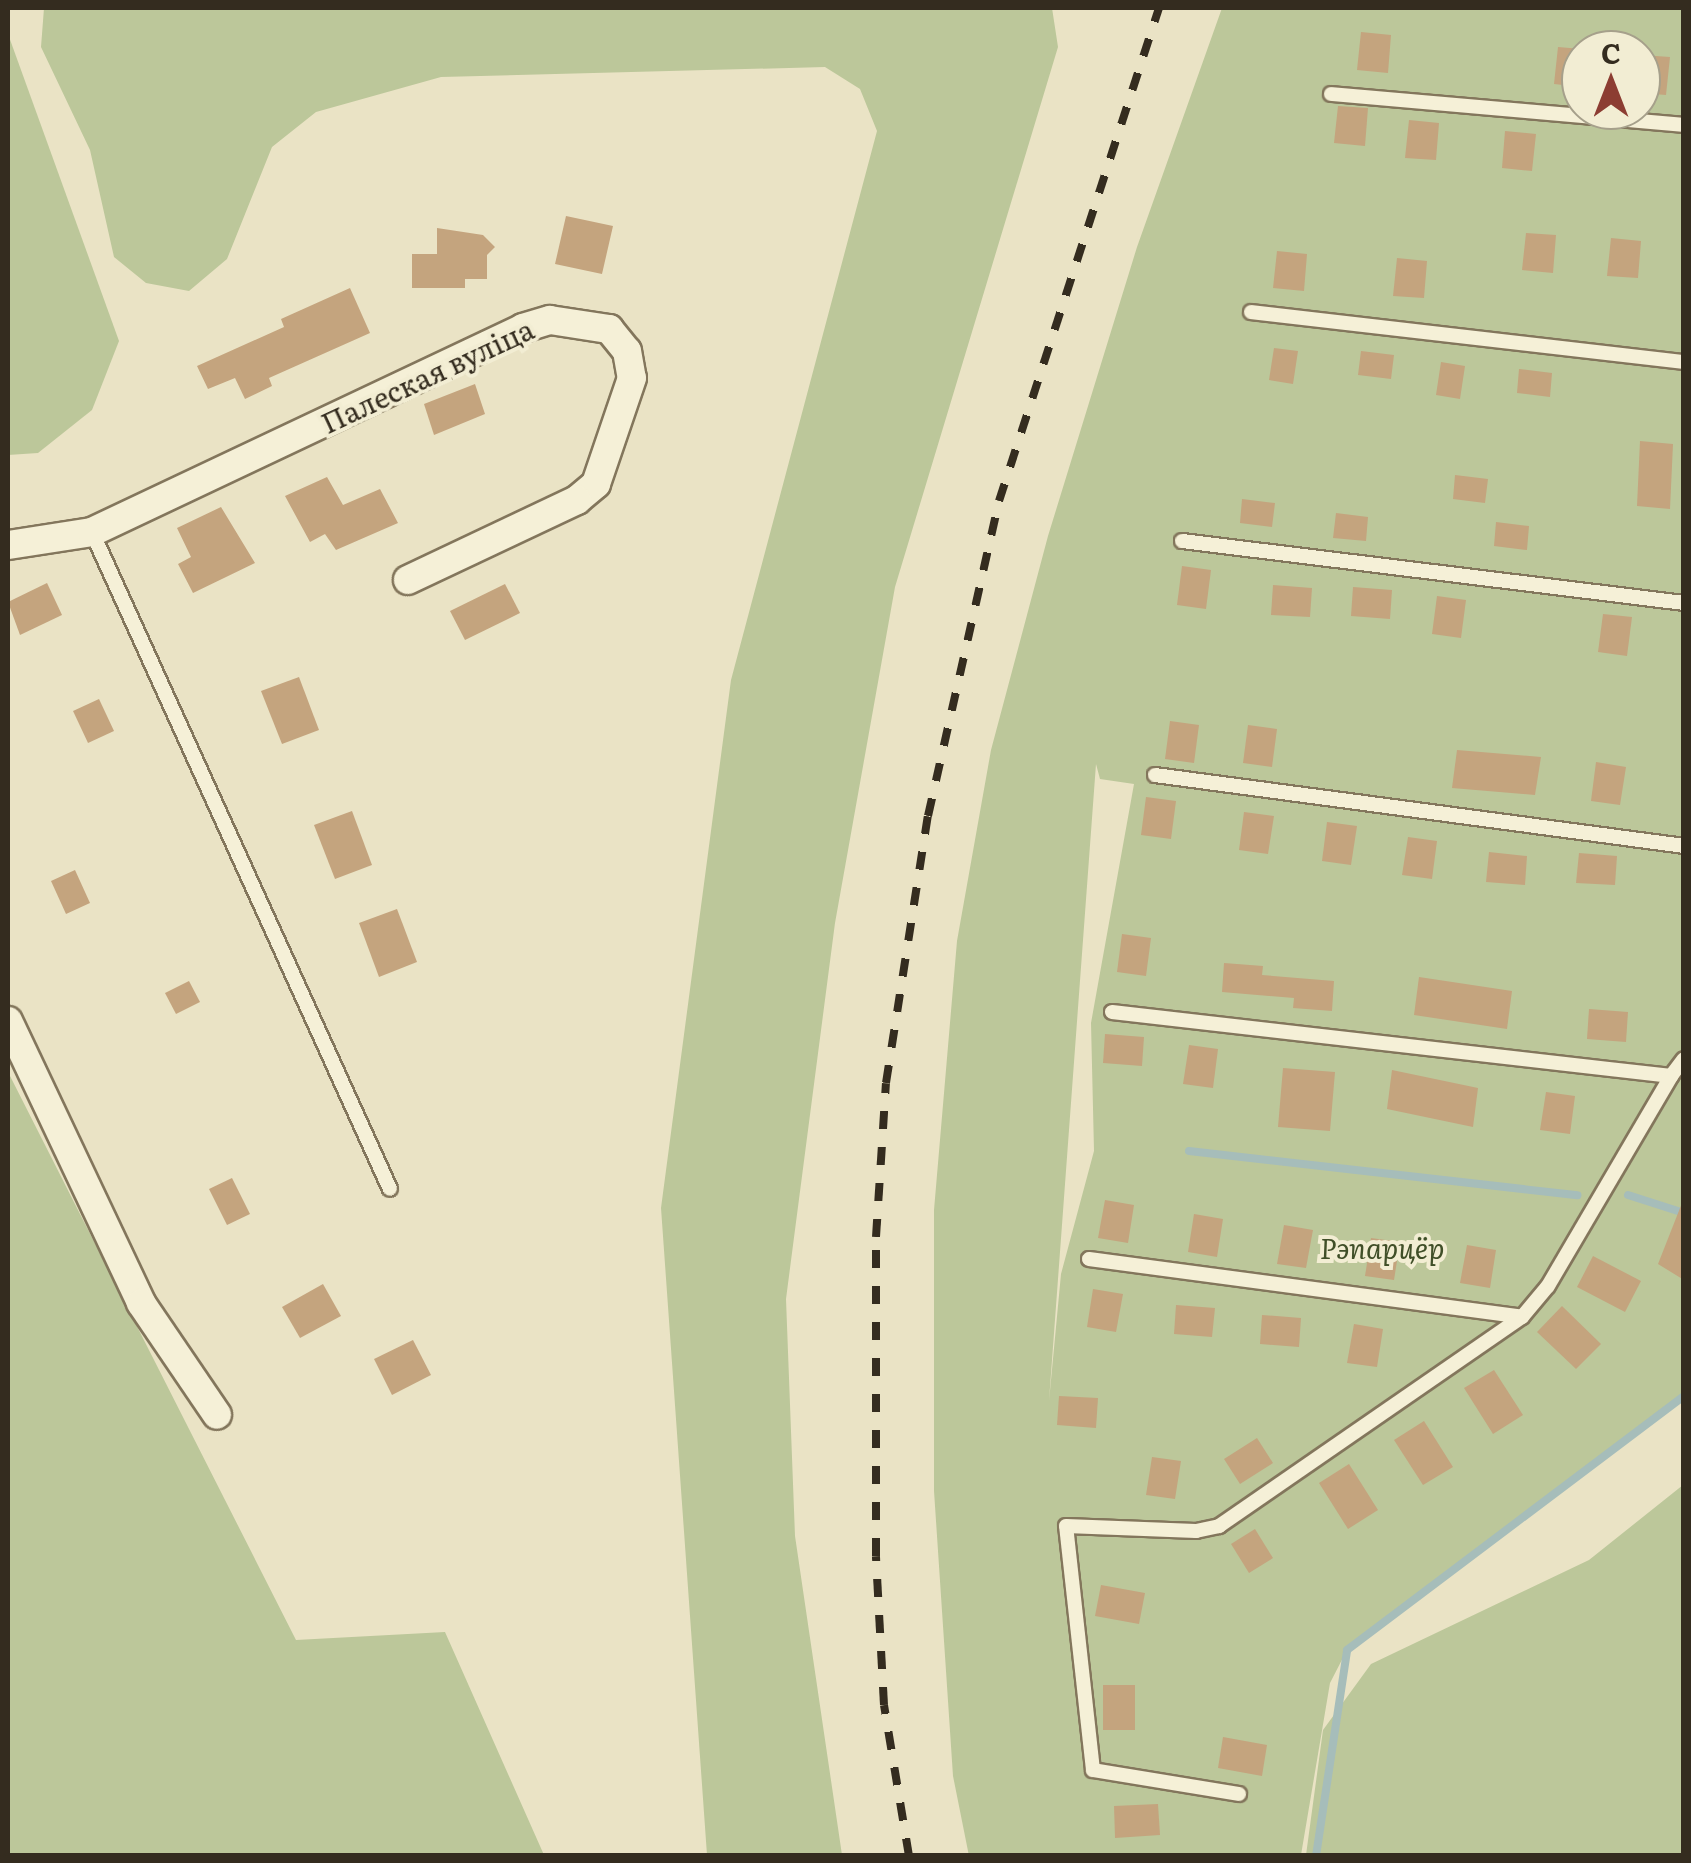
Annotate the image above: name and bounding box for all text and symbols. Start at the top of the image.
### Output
north arrow [1561,30,1661,130]
text: С [1601,31,1621,73]
street label: Палеская вуліца [315,311,539,439]
park label: Рэпарцёр [1320,1230,1444,1264]

